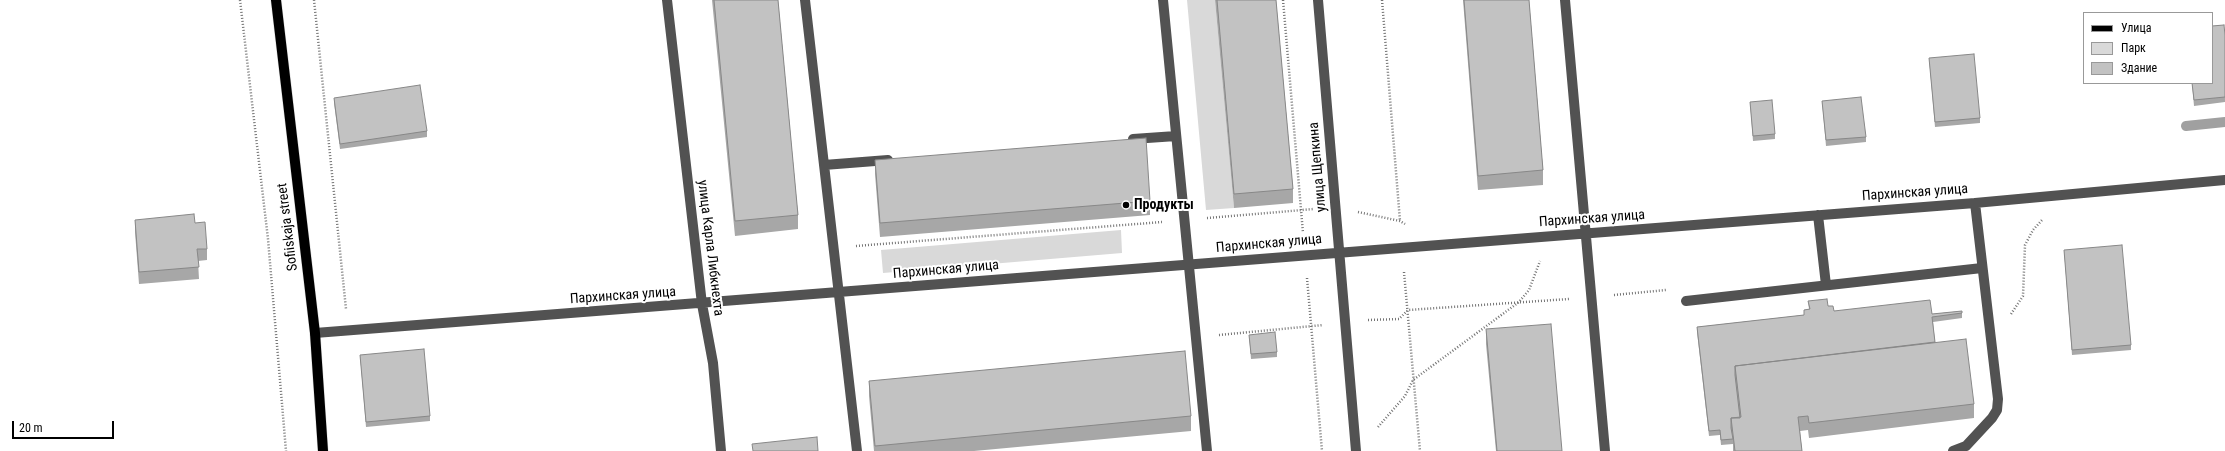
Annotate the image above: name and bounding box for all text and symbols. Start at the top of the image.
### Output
legend [2083,12,2213,84]
text: Улица [2121,21,2151,35]
text: Парк [2121,41,2146,55]
text: Здание [2121,61,2157,75]
street label: улица Щепкина [1306,121,1330,213]
street label: улица Карла Либкнехта [693,179,727,317]
street label: Пархинская улица [1861,181,1969,205]
street label: Sofiiskaja street [274,182,302,272]
place label: Продукты [1134,197,1194,213]
marker: Продукты [1121,200,1131,210]
street label: Пархинская улица [1538,207,1646,231]
street label: Пархинская улица [1215,231,1323,257]
street label: Пархинская улица [892,257,1000,283]
street label: Пархинская улица [569,284,677,308]
scale bar [14,413,116,439]
text: 20 m [19,421,43,435]

